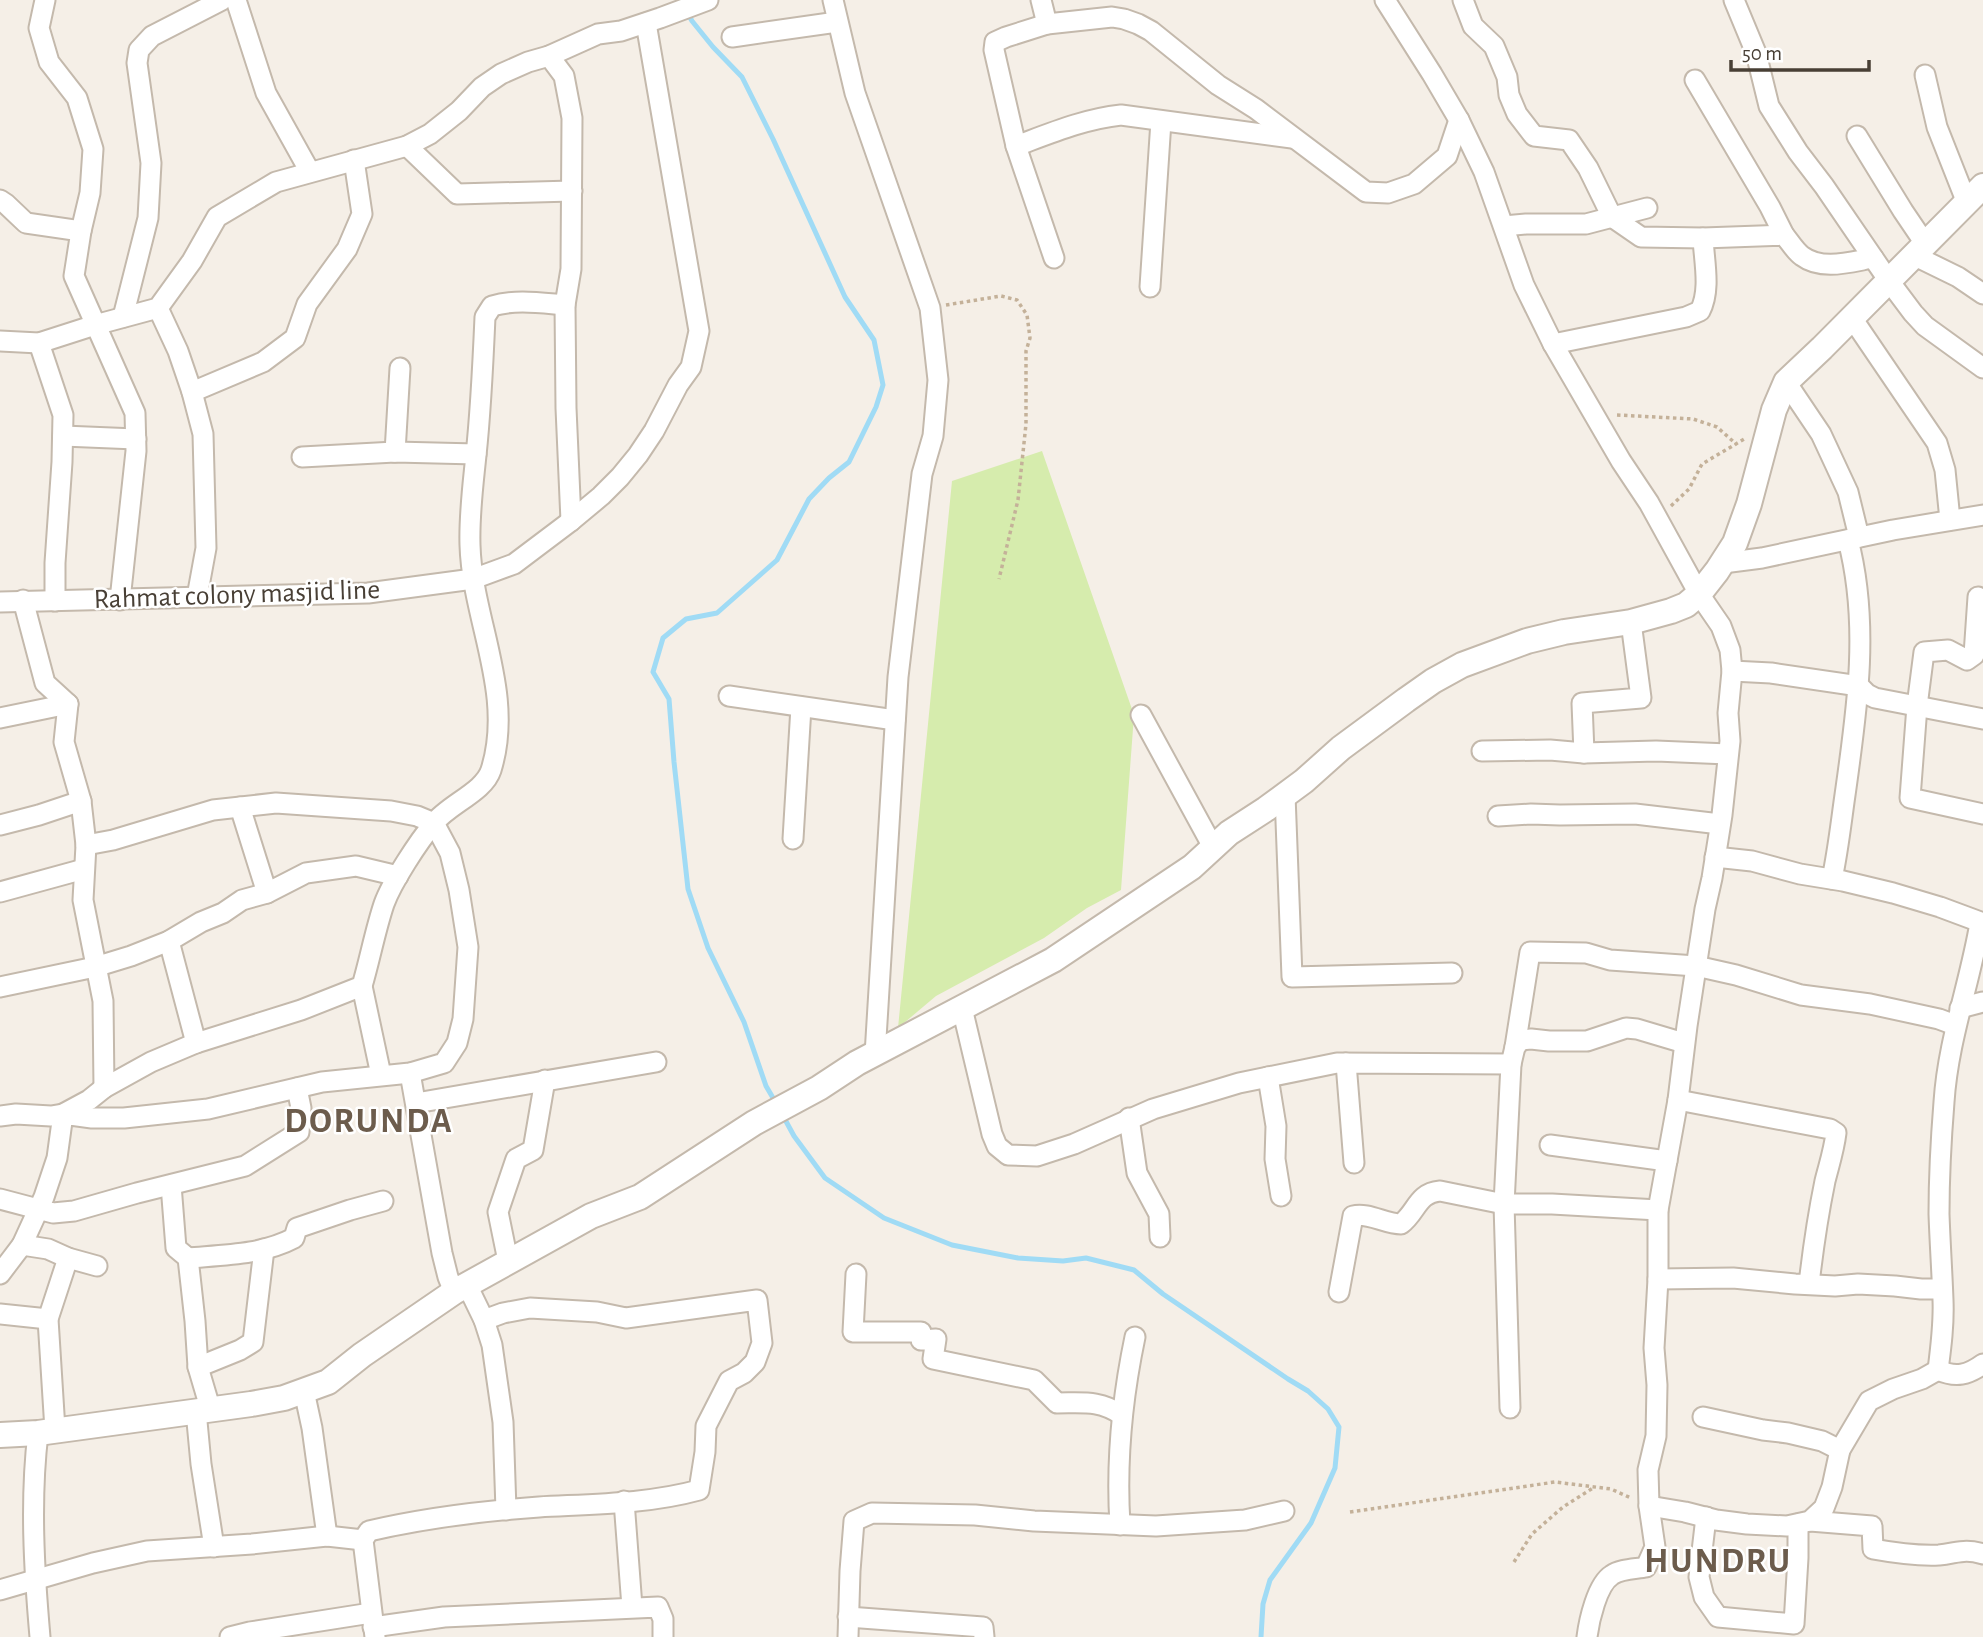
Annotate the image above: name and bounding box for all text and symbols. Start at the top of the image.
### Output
scale bar [1731,28,1869,72]
text: 50 m [1742,43,1782,64]
street label: Rahmat colony masjid line [93,576,381,614]
district label: DORUNDA [284,1104,454,1139]
district label: HUNDRU [1644,1544,1792,1579]

